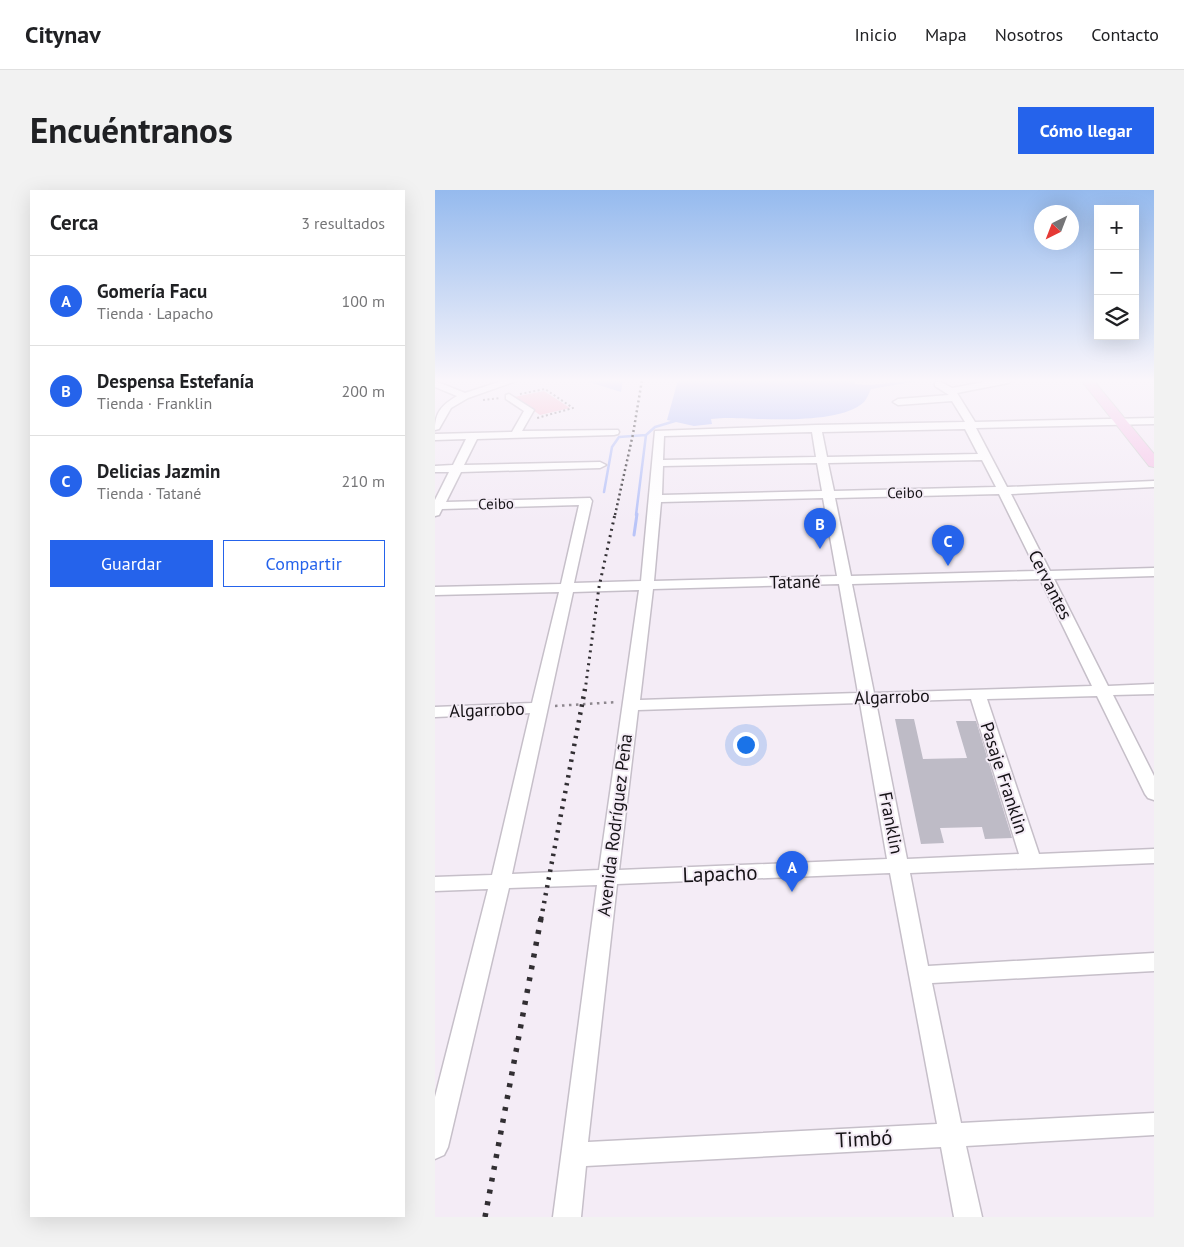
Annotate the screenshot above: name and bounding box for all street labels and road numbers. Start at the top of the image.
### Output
street label: Ceibo [887,483,923,502]
street label: Ceibo [478,493,514,514]
street label: Cervantes [1023,546,1078,623]
street label: Tatané [769,570,821,593]
street label: Algarrobo [854,684,930,709]
street label: Algarrobo [449,697,525,722]
street label: Pasaje Franklin [976,719,1033,837]
street label: Avenida Rodríguez Peña [592,732,637,918]
street label: Franklin [874,790,909,856]
street label: Lapacho [682,859,758,888]
street label: Timbó [835,1124,893,1153]

